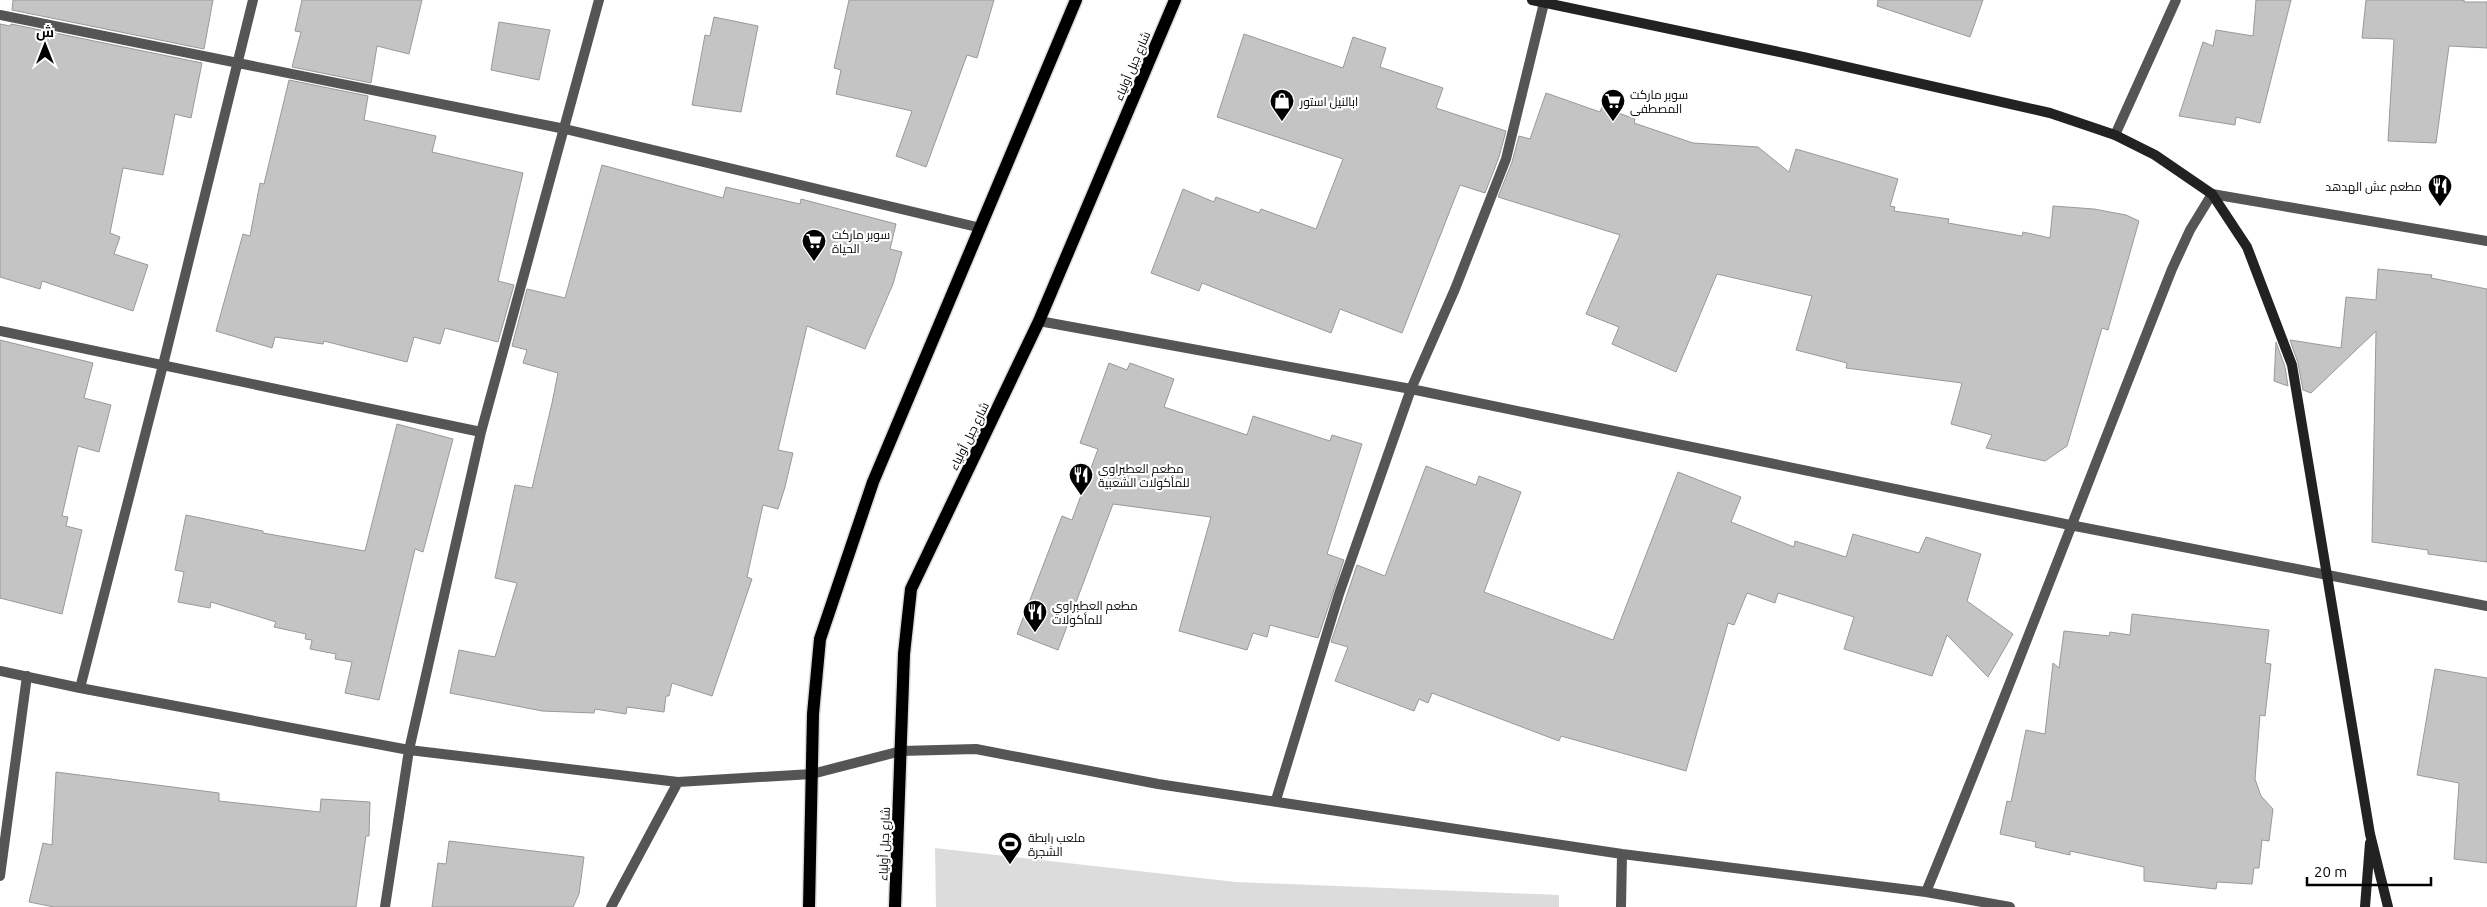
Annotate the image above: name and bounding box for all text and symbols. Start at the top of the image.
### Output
north arrow [20,20,70,70]
text: ش [36,24,54,41]
street label: شارع جبل أولياء [1111,29,1154,103]
shop icon: ابالنيل استور [1269,88,1295,122]
supermarket icon: سوبر ماركت المصطفى [1600,88,1626,122]
place label: سوبر ماركت المصطفى [1630,88,1688,116]
place label: ابالنيل استور [1299,95,1358,109]
restaurant icon: مطعم عش الهدهد [2427,173,2453,207]
place label: مطعم عش الهدهد [2325,180,2422,195]
supermarket icon: سوبر ماركت الحياة [801,228,827,262]
place label: سوبر ماركت الحياة [832,228,890,256]
street label: شارع جبل أولياء [946,399,993,473]
restaurant icon: مطعم العطبراوي للمأكولات الشعبية [1068,462,1094,496]
place label: مطعم العطبراوي للمأكولات الشعبية [1098,462,1190,490]
restaurant icon: مطعم العطبراوي للمأكولات [1022,599,1048,633]
place label: مطعم العطبراوي للمأكولات [1052,599,1138,627]
street label: شارع جبل أولياء [875,807,894,881]
sports icon: ملعب رابطة الشجرة [997,831,1023,865]
place label: ملعب رابطة الشجرة [1028,831,1085,859]
scale bar [2307,854,2431,886]
text: 20 m [2314,863,2347,880]

